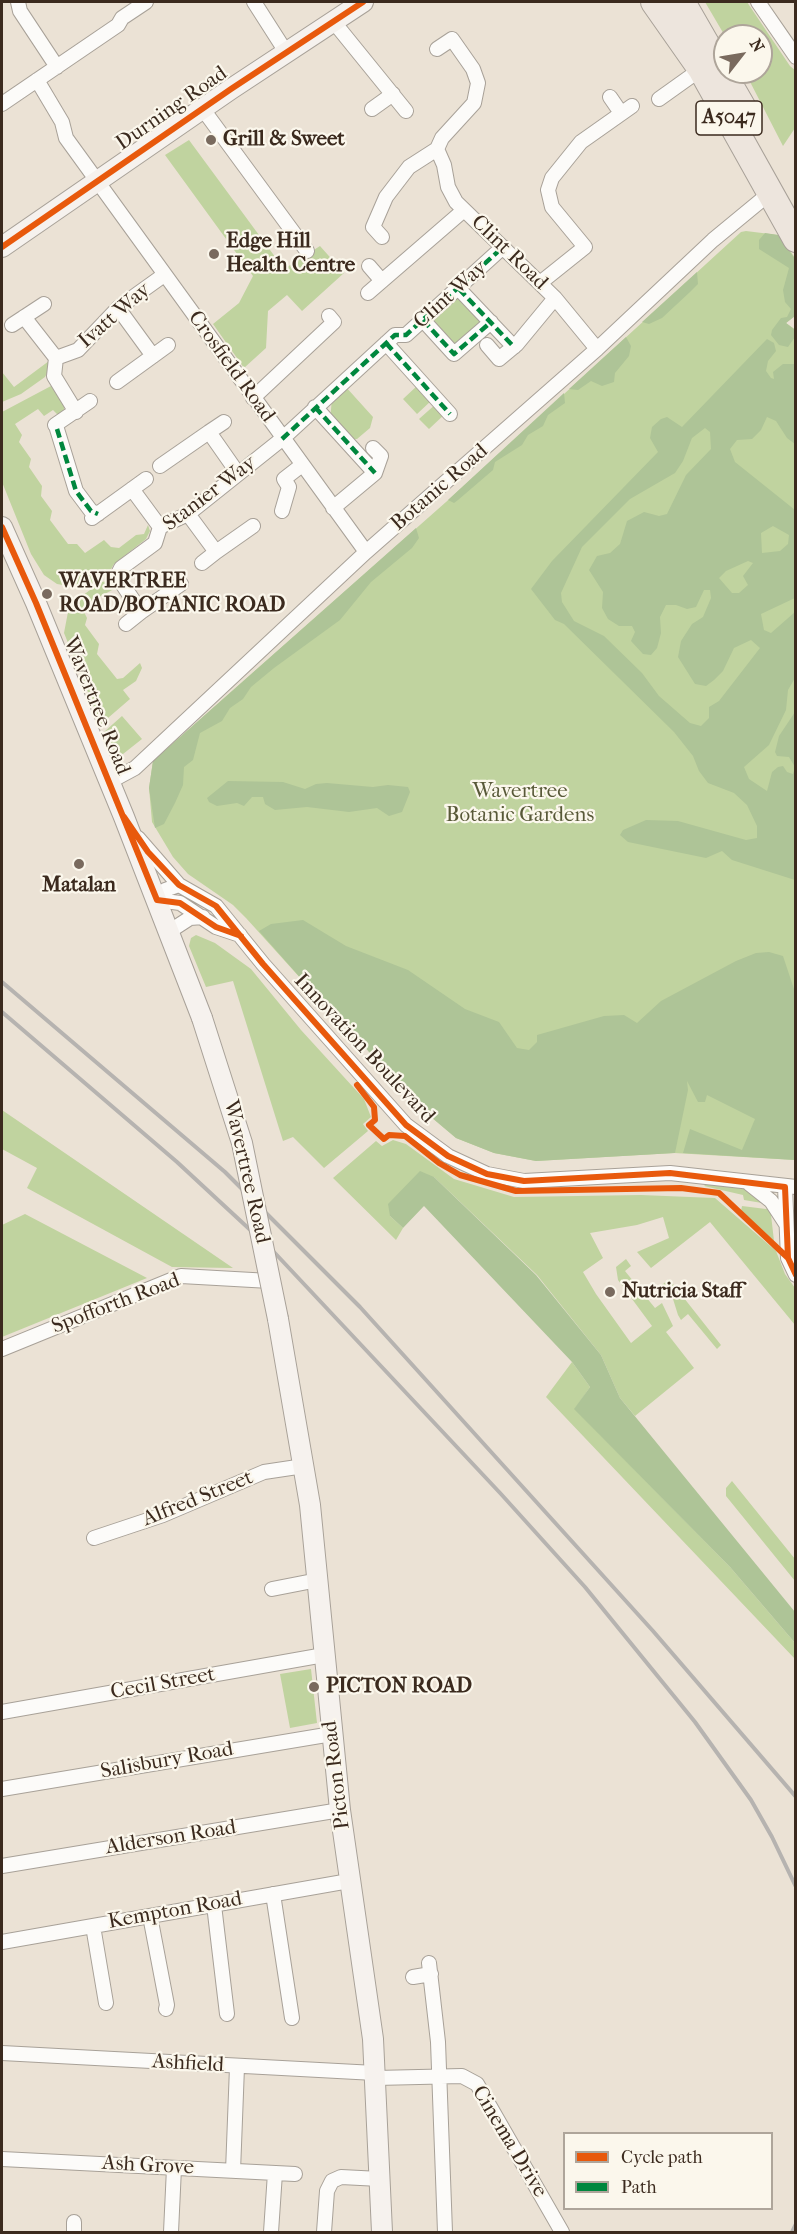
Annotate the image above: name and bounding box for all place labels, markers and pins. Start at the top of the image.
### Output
place label: Grill & Sweet [223,127,345,153]
marker: Grill & Sweet [204,133,218,147]
place label: Edge Hill Health Centre [226,229,355,279]
marker: Edge Hill Health Centre [207,247,221,261]
place label: WAVERTREE ROAD/BOTANIC ROAD [59,569,285,619]
marker: WAVERTREE ROAD/BOTANIC ROAD [40,587,54,601]
marker: Matalan [72,857,86,871]
place label: Matalan [42,873,116,899]
place label: Nutricia Staff [622,1279,742,1305]
marker: Nutricia Staff [603,1285,617,1299]
place label: PICTON ROAD [326,1674,472,1700]
marker: PICTON ROAD [307,1680,321,1694]

